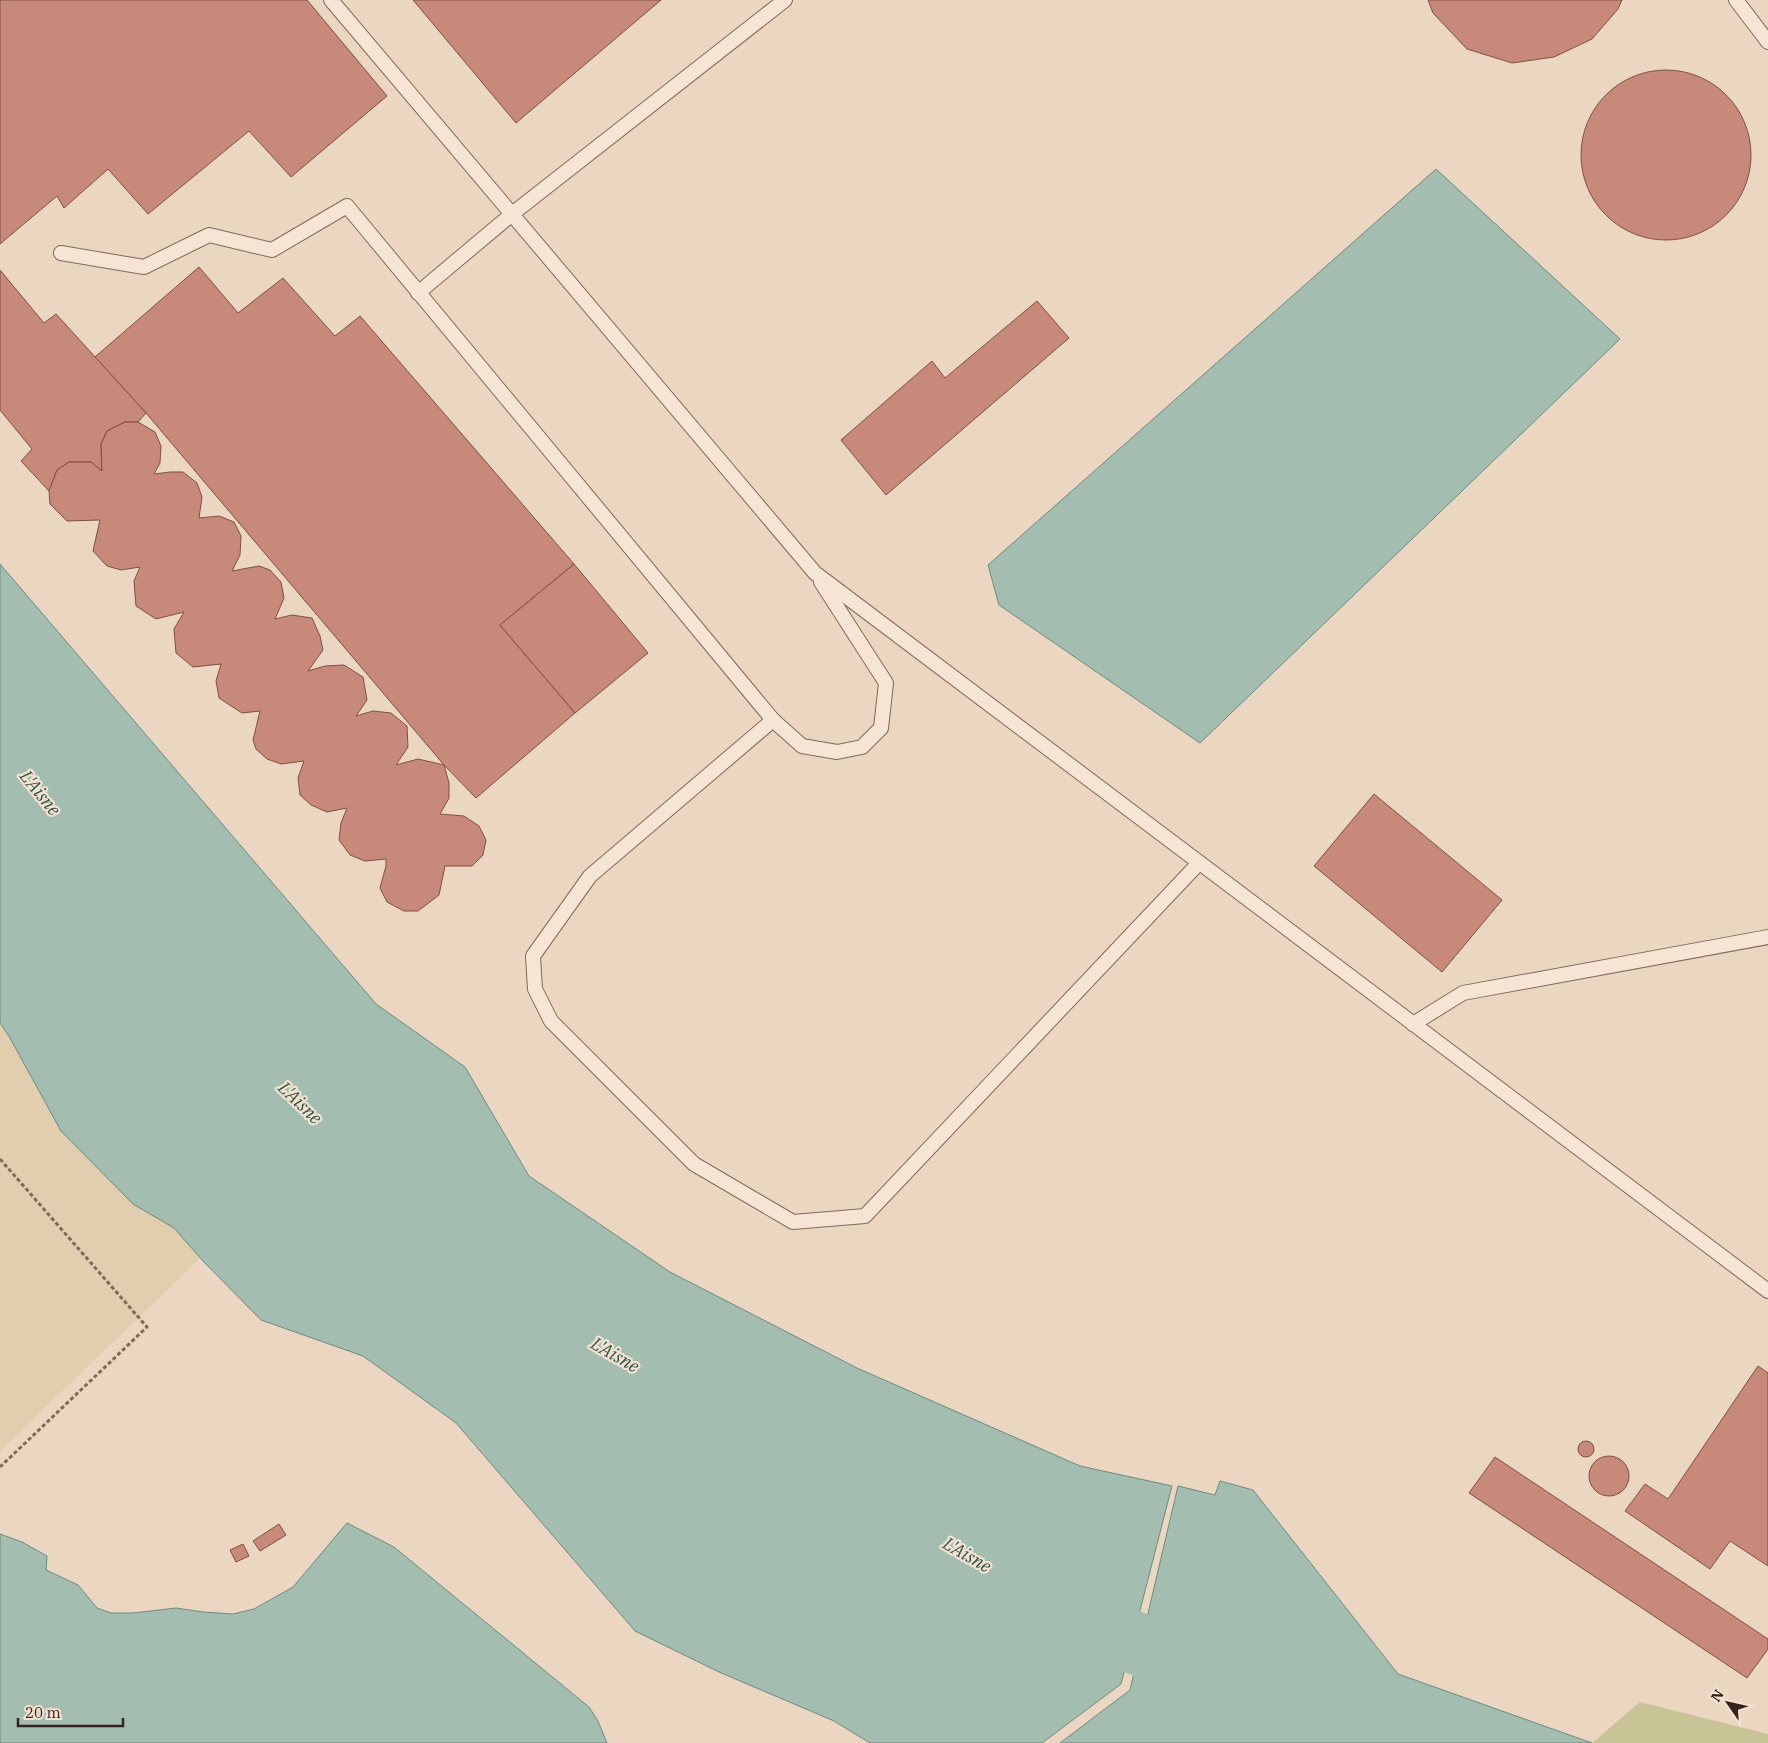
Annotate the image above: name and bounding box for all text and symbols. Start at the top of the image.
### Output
water label: L'Aisne [14,764,66,820]
water label: L'Aisne [273,1076,327,1129]
water label: L'Aisne [586,1331,644,1378]
water label: L'Aisne [938,1531,996,1578]
north arrow [1703,1678,1753,1728]
text: N [1707,1686,1728,1705]
scale bar [18,1696,122,1728]
text: 20 m [25,1703,61,1722]

